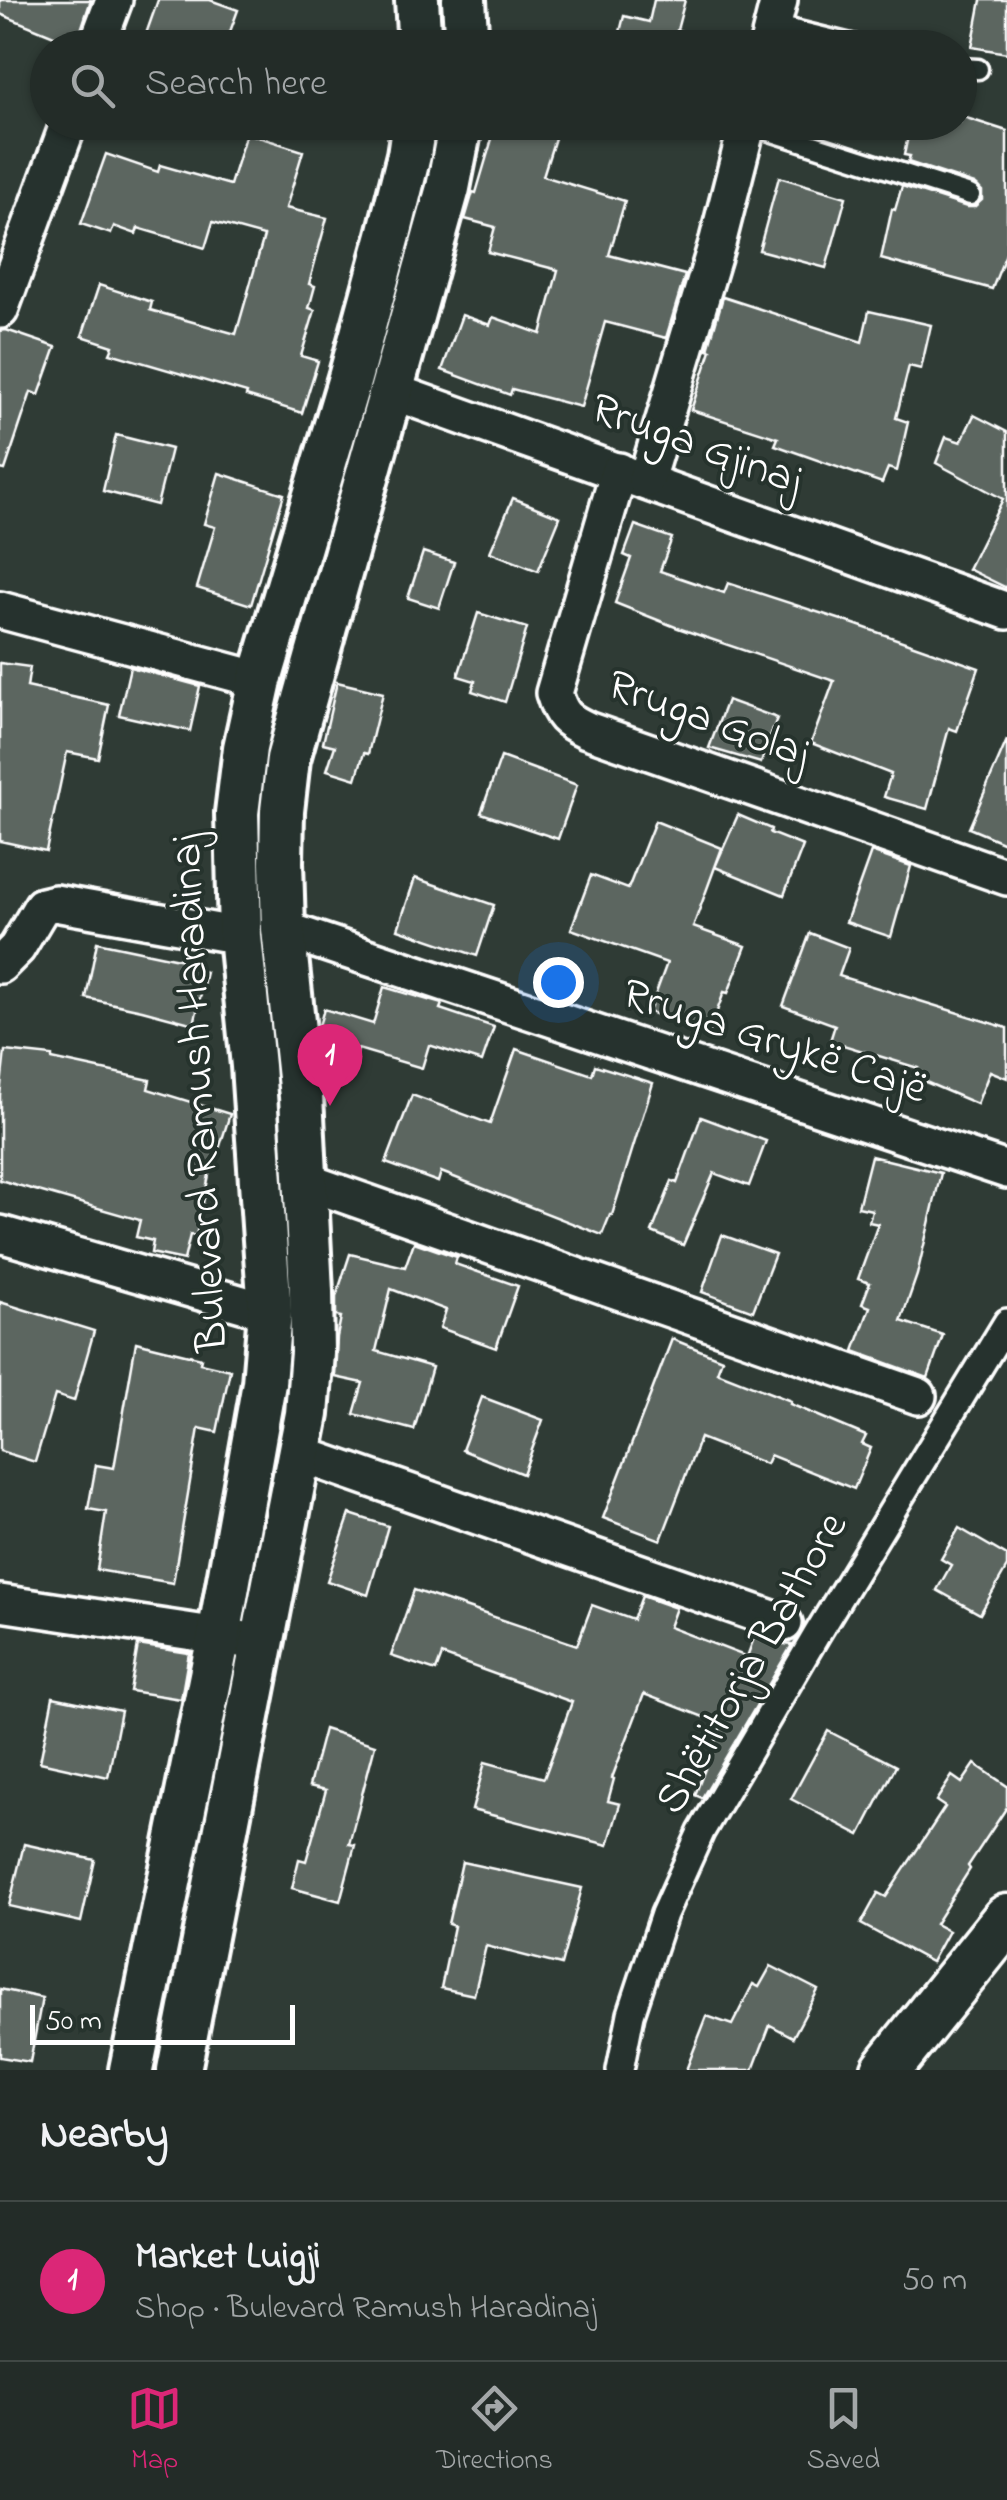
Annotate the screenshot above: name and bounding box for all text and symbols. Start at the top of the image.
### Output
search box [30,30,977,140]
text: Search here [145,57,327,113]
icon: search [65,58,120,113]
street label: Rruga Gjinaj [581,377,812,516]
street label: Rruga Golaj [597,654,820,789]
street label: Bulevard Ramush Haradinaj [154,831,248,1355]
your location [533,957,584,1008]
street label: Rruga Grykë Cajë [613,963,936,1125]
pin: 1 [298,1024,362,1106]
street label: Shëtitorja Bathore [640,1500,867,1827]
scale bar [30,2000,295,2044]
text: 50 m [45,2002,102,2043]
text: Nearby [40,2105,168,2166]
text: Market Luigji [135,2230,320,2286]
text: 1 [67,2258,78,2305]
text: 50 m [902,2258,967,2305]
text: Shop · Bulevard Ramush Haradinaj [135,2286,596,2333]
tab: Map [127,2381,182,2482]
tab: Directions [436,2381,553,2482]
tab: Saved [807,2381,880,2482]

